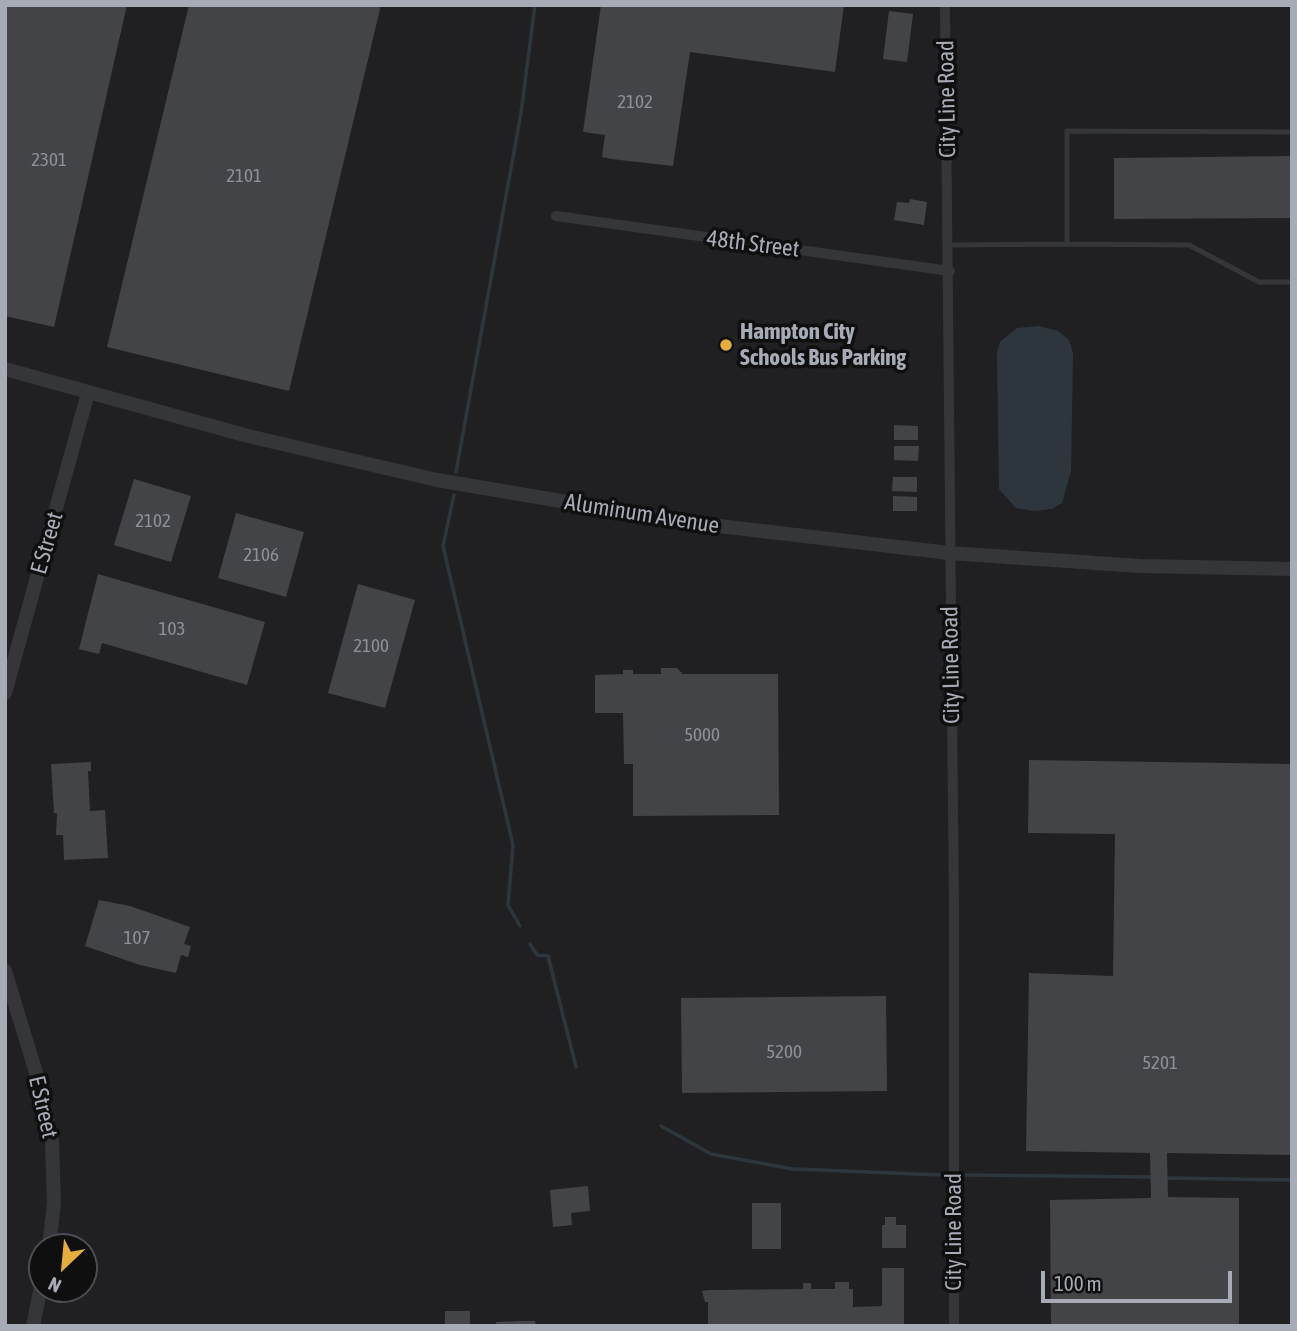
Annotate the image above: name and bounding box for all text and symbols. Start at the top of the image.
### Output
street label: City Line Road [932,40,962,158]
house number: 2102 [617,91,653,113]
house number: 2301 [31,149,67,171]
house number: 2101 [226,165,262,187]
street label: 48th Street [705,225,801,263]
place label: Hampton City Schools Bus Parking [740,318,906,372]
marker: Hampton City Schools Bus Parking [718,337,734,353]
street label: Aluminum Avenue [563,488,721,540]
street label: E Street [25,509,69,577]
house number: 2102 [135,510,171,532]
house number: 2106 [243,544,279,566]
street label: City Line Road [936,606,966,724]
house number: 103 [159,618,185,640]
house number: 2100 [353,635,389,657]
house number: 5000 [684,724,720,746]
house number: 107 [124,927,150,949]
house number: 5200 [766,1041,802,1063]
house number: 5201 [1142,1052,1178,1074]
street label: E Street [22,1073,64,1141]
street label: City Line Road [940,1173,968,1291]
north arrow [28,1233,98,1303]
scale bar [1045,1258,1236,1302]
text: 100 m [1054,1271,1102,1295]
text: N [45,1273,65,1297]

